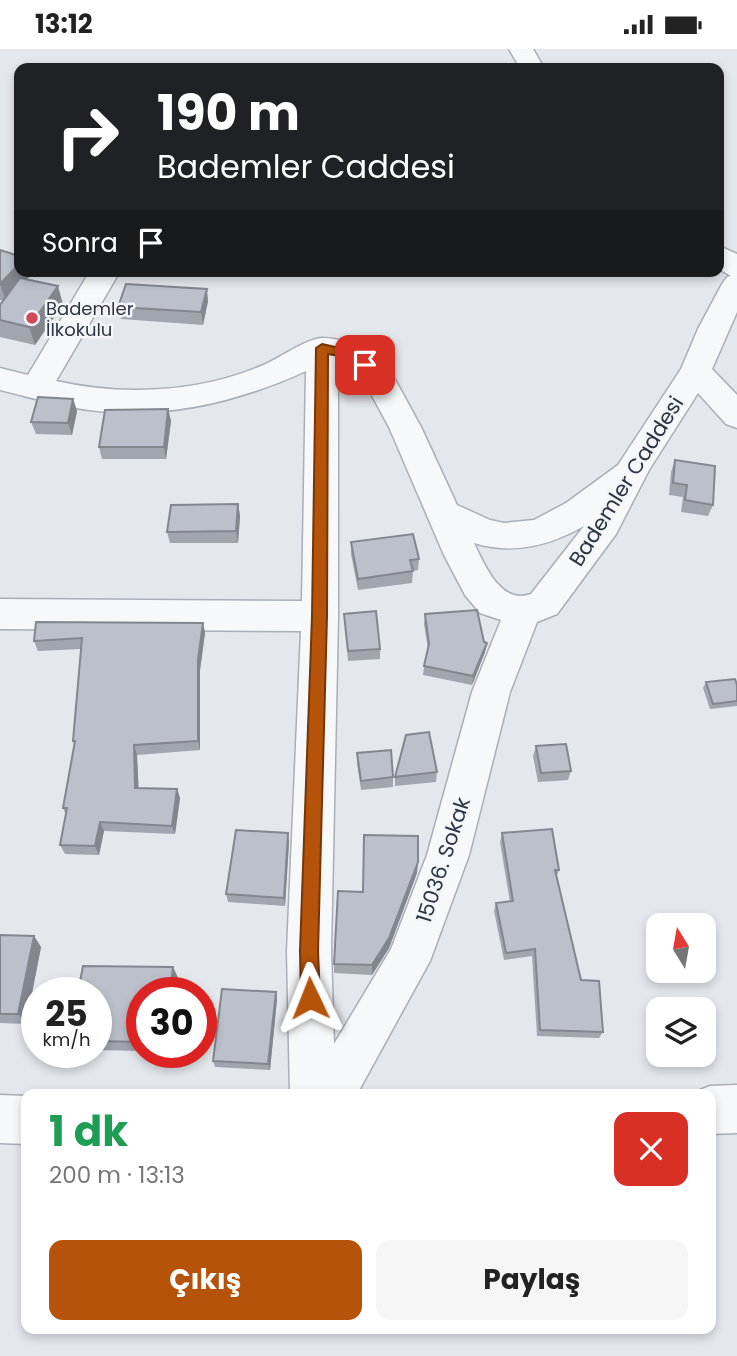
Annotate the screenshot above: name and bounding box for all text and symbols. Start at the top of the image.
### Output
text: 13:12 [35,6,93,42]
text: 190 m [157,79,300,147]
icon: right [42,91,133,182]
text: Bademler Caddesi [157,144,455,189]
icon: arrive [132,224,170,262]
text: Sonra [42,225,118,261]
place label: Bademler İlkokulu [46,296,134,342]
marker: Bademler İlkokulu [24,310,40,326]
pin [335,335,395,395]
icon: arrive [346,346,384,384]
street label: Bademler Caddesi [562,390,690,572]
street label: 15036. Sokak [409,793,477,927]
north arrow [646,913,716,983]
map controls [646,913,716,1067]
position arrow [273,961,347,1035]
speed limit sign: 30 [126,977,217,1068]
text: 25 [45,989,88,1038]
button: layers [646,997,716,1067]
text: km/h [43,1027,90,1052]
text: 1 dk [49,1102,128,1161]
button: close [614,1112,688,1186]
text: 200 m · 13:13 [49,1159,185,1191]
button: Çıkış [49,1240,362,1320]
button: Paylaş [376,1240,688,1320]

